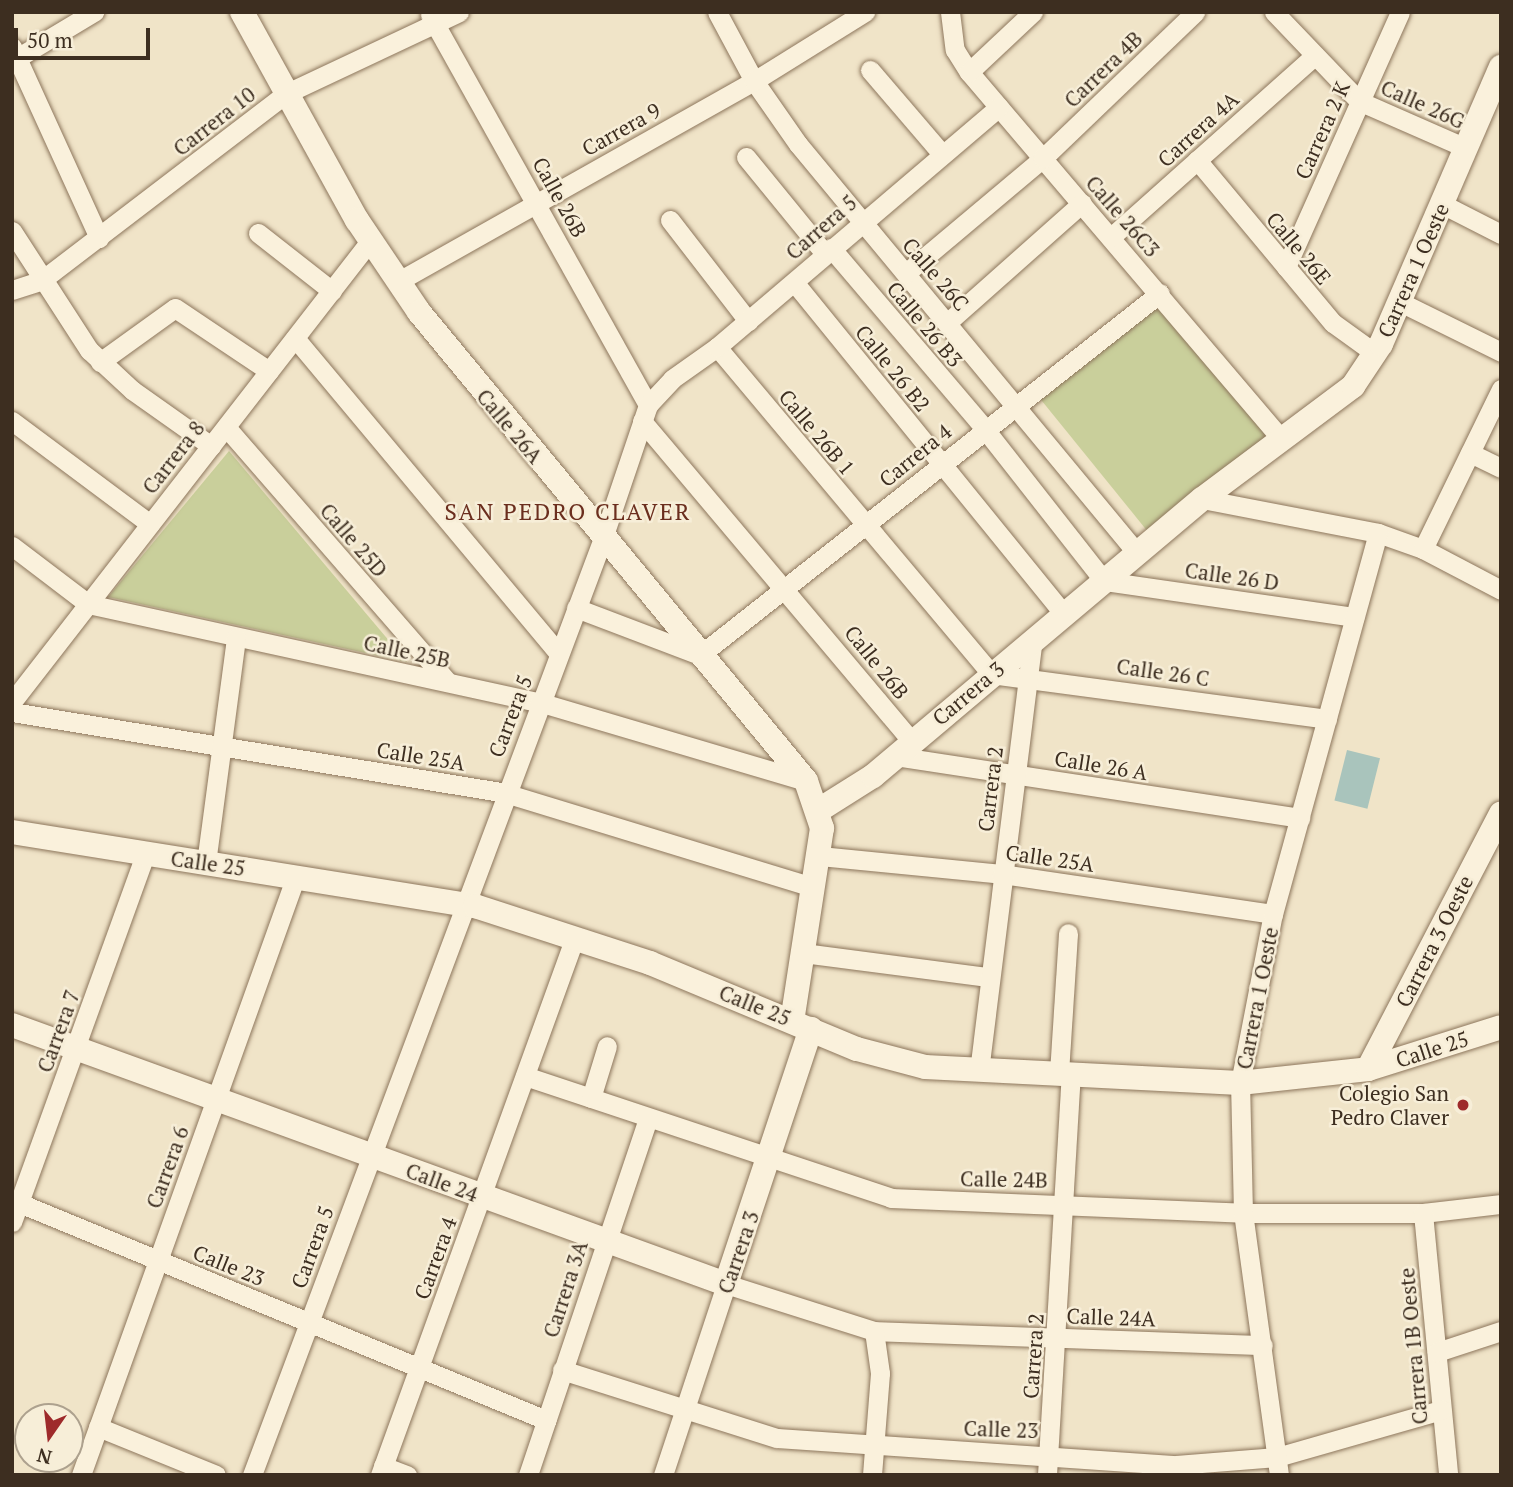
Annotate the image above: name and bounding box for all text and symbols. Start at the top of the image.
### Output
scale bar [18,14,154,58]
text: 50 m [27,26,73,54]
street label: Carrera 4B [1059,26,1147,112]
street label: Calle 26G [1377,74,1469,134]
street label: Carrera 2 K [1289,77,1355,183]
street label: Carrera 10 [168,81,260,161]
street label: Carrera 4A [1152,86,1244,172]
street label: Carrera 9 [577,97,665,161]
street label: Calle 26B [528,153,592,241]
street label: Calle 26C3 [1081,170,1165,262]
street label: Carrera 5 [780,189,862,265]
street label: Carrera 1 Oeste [1372,199,1454,341]
street label: Calle 26E [1261,207,1337,289]
street label: Calle 26C [898,232,974,316]
street label: Calle 26 B3 [882,276,968,372]
street label: Calle 26 B2 [850,320,936,416]
street label: Calle 26A [472,384,548,468]
street label: Calle 26B 1 [774,384,860,480]
street label: Carrera 8 [137,415,209,499]
street label: Carrera 4 [874,418,956,492]
street label: Calle 25D [315,498,393,582]
district label: SAN PEDRO CLAVER [447,498,689,526]
street label: Calle 26 D [1183,557,1281,595]
street label: Calle 26B [840,620,914,704]
street label: Calle 25B [361,630,453,672]
street label: Calle 26 C [1115,653,1211,691]
street label: Carrera 3 [927,656,1009,730]
street label: Carrera 5 [483,671,537,761]
street label: Calle 25A [375,737,467,775]
street label: Carrera 2 [972,745,1008,833]
street label: Calle 26 A [1052,745,1150,785]
street label: Calle 25A [1004,839,1096,877]
street label: Calle 25 [169,845,247,881]
street label: Carrera 3 Oeste [1390,871,1478,1011]
street label: Carrera 1 Oeste [1231,925,1283,1071]
street label: Calle 25 [716,979,794,1031]
street label: Carrera 7 [31,986,85,1076]
street label: Calle 25 [1393,1025,1471,1073]
place label: Colegio San Pedro Claver [1331,1080,1449,1130]
marker: Colegio San Pedro Claver [1455,1097,1471,1113]
street label: Carrera 6 [140,1122,194,1212]
street label: Calle 24 [403,1157,481,1207]
street label: Calle 24B [960,1166,1048,1192]
street label: Carrera 5 [285,1202,339,1292]
street label: Carrera 3 [712,1207,764,1297]
street label: Carrera 4 [408,1213,462,1303]
street label: Carrera 3A [538,1237,592,1341]
street label: Calle 23 [190,1239,268,1291]
street label: Carrera 1B Oeste [1394,1267,1432,1425]
street label: Calle 24A [1066,1303,1156,1331]
street label: Carrera 2 [1017,1312,1049,1400]
north arrow [14,1403,84,1473]
street label: Calle 23 [963,1415,1039,1443]
text: N [34,1443,54,1471]

